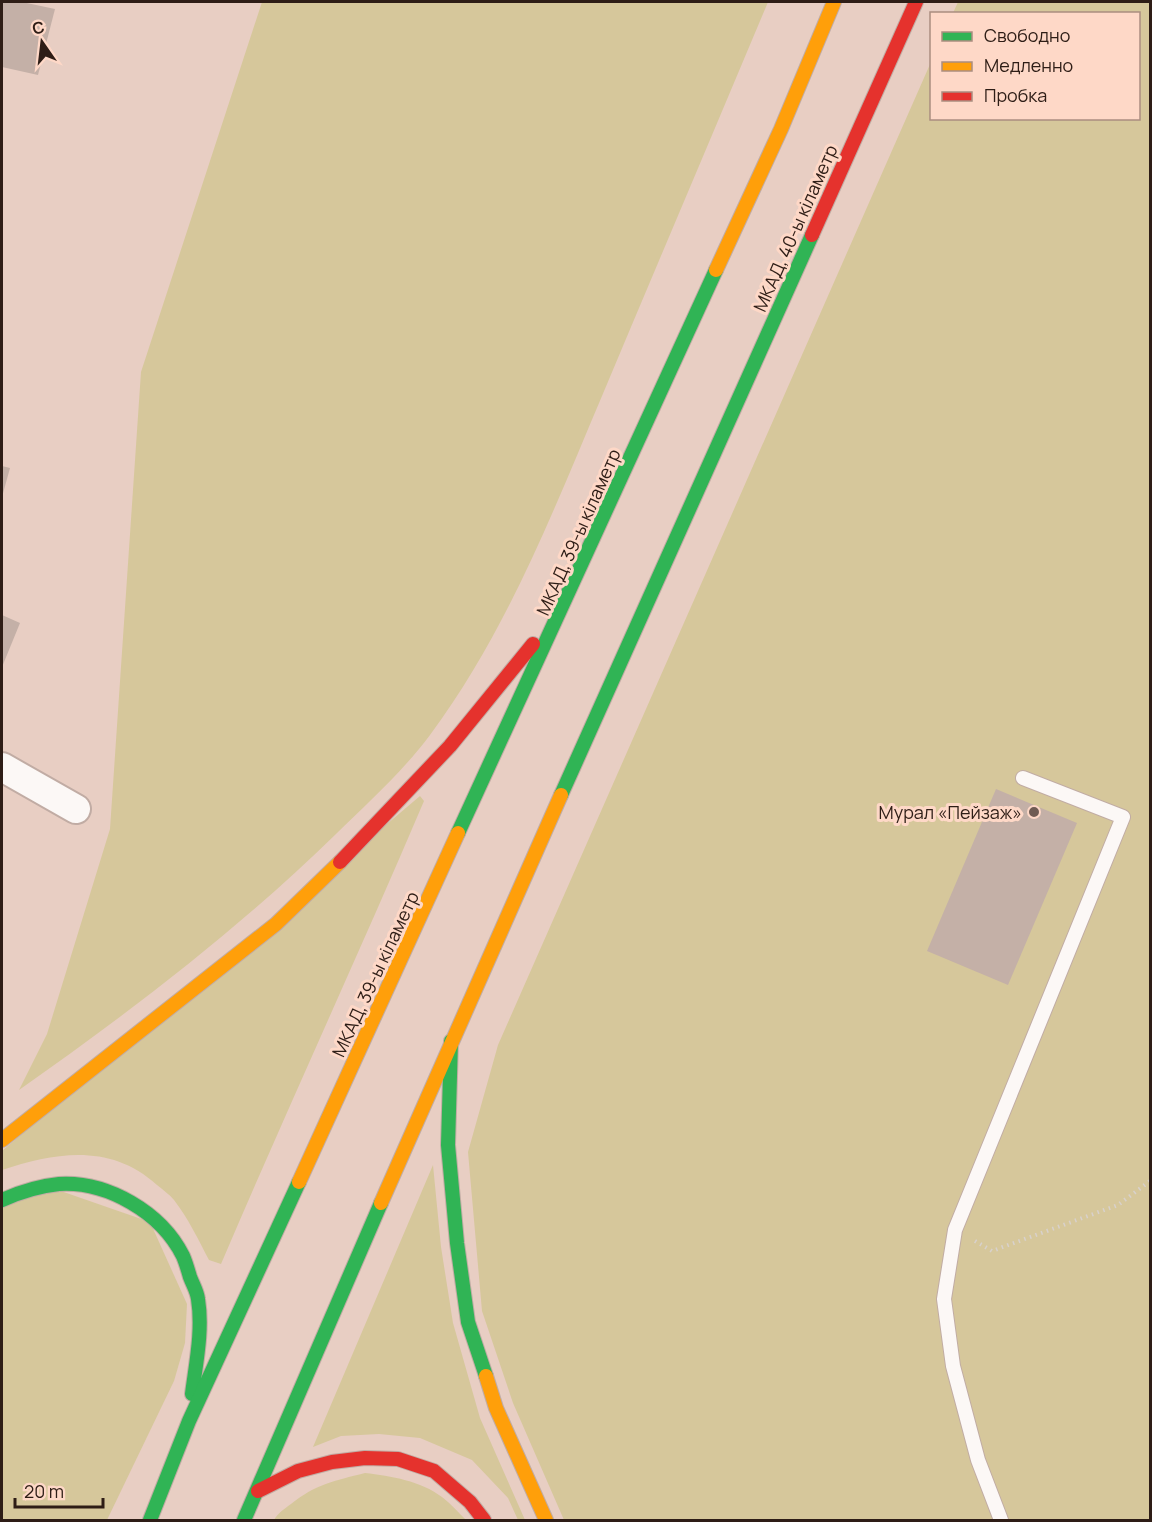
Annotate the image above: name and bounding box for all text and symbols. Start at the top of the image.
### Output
north arrow [12,12,72,72]
legend [930,12,1140,120]
text: С [30,15,47,40]
text: Свободно [984,23,1070,47]
text: Медленно [984,53,1073,77]
text: Пробка [984,83,1047,107]
street label: МКАД, 40-ы кіламетр [747,141,843,315]
street label: МКАД, 39-ы кіламетр [530,445,626,619]
place label: Мурал «Пейзаж» [879,800,1022,824]
marker: Мурал «Пейзаж» [1027,805,1041,819]
street label: МКАД, 39-ы кіламетр [326,887,424,1061]
scale bar [15,1471,104,1509]
text: 20 m [24,1479,64,1503]

